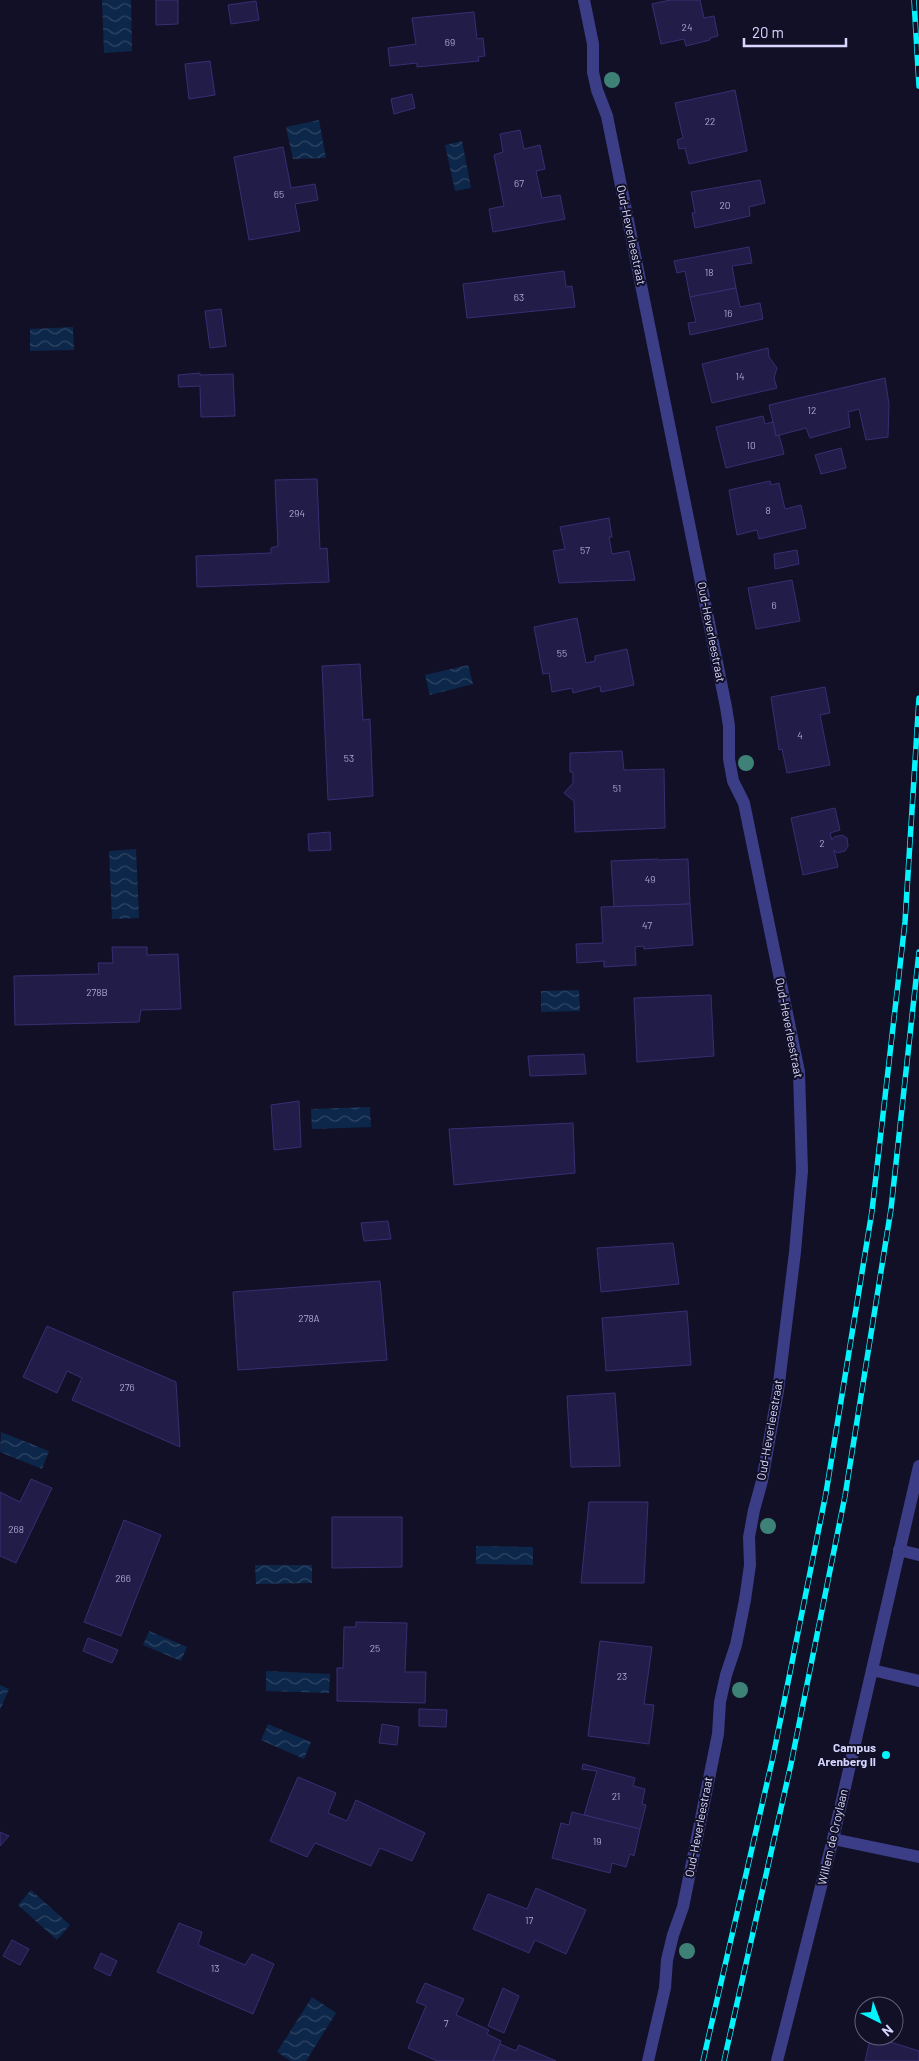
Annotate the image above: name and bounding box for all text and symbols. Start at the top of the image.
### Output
scale bar [744,15,846,47]
house number: 24 [682,21,692,33]
text: 20 m [752,23,784,41]
house number: 69 [445,36,455,48]
house number: 22 [705,115,715,127]
house number: 67 [514,177,524,189]
street label: Oud-Heverleestraat [615,183,649,286]
house number: 65 [274,188,284,200]
house number: 20 [719,199,731,211]
house number: 18 [705,266,713,278]
house number: 63 [514,291,524,303]
house number: 16 [724,307,732,319]
house number: 14 [735,370,745,382]
house number: 12 [808,404,816,416]
house number: 10 [746,439,756,451]
house number: 8 [765,504,771,516]
house number: 294 [289,507,305,519]
house number: 57 [580,544,590,556]
street label: Oud-Heverleestraat [695,580,729,683]
house number: 6 [771,599,777,611]
house number: 55 [557,647,567,659]
house number: 4 [797,729,803,741]
house number: 53 [344,752,354,764]
house number: 51 [613,782,621,794]
house number: 2 [819,837,825,849]
house number: 49 [645,873,655,885]
house number: 47 [642,919,652,931]
street label: Oud-Heverleestraat [773,976,807,1079]
house number: 278B [86,986,108,998]
house number: 278A [298,1312,320,1324]
street label: Oud-Heverleestraat [753,1378,785,1481]
house number: 276 [119,1381,135,1393]
house number: 268 [8,1523,24,1535]
house number: 266 [115,1572,131,1584]
house number: 25 [370,1642,380,1654]
house number: 23 [617,1670,627,1682]
place label: Campus Arenberg II [817,1740,876,1768]
marker: Campus Arenberg II [880,1749,892,1761]
street label: Oud-Heverleestraat [681,1775,715,1878]
street label: Willem de Croylaan [814,1787,850,1886]
house number: 21 [612,1790,620,1802]
house number: 19 [593,1835,601,1847]
house number: 17 [525,1914,533,1926]
house number: 13 [211,1962,219,1974]
north arrow [854,1996,904,2046]
house number: 7 [444,2017,449,2029]
text: N [879,2022,897,2040]

